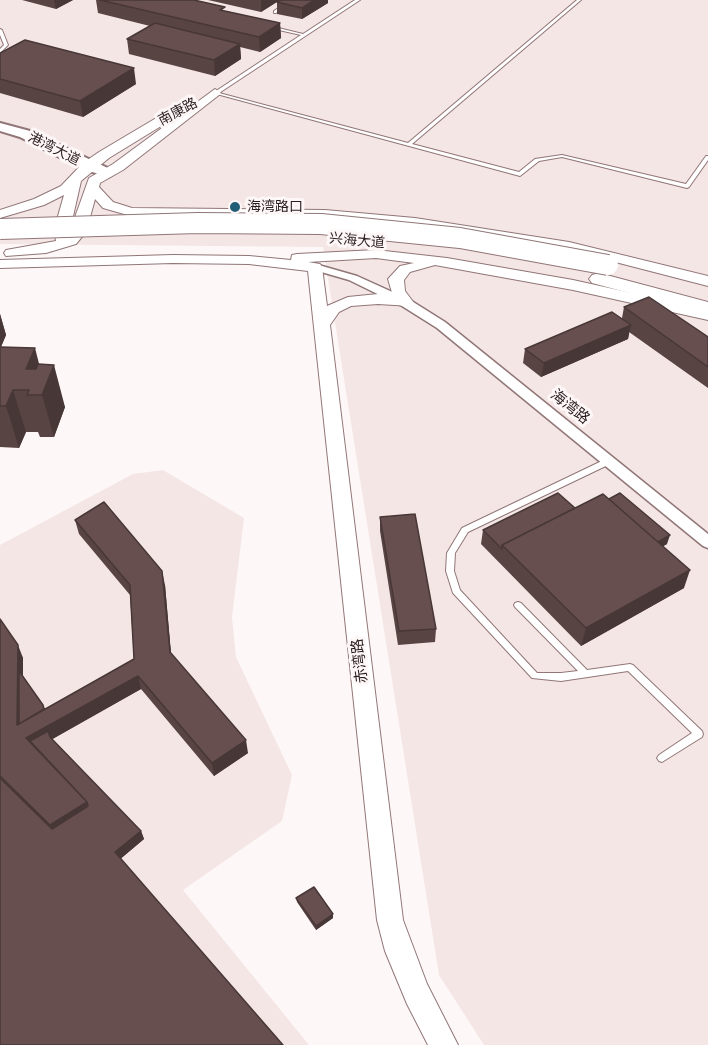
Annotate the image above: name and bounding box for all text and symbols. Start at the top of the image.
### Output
street label: 南康路 [156,95,200,129]
street label: 港湾大道 [25,129,83,169]
place label: 海湾路口 [247,199,303,215]
marker: 海湾路口 [228,200,242,214]
street label: 兴海大道 [328,230,386,252]
street label: 海湾路 [547,386,593,428]
street label: 赤湾路 [348,638,372,684]

